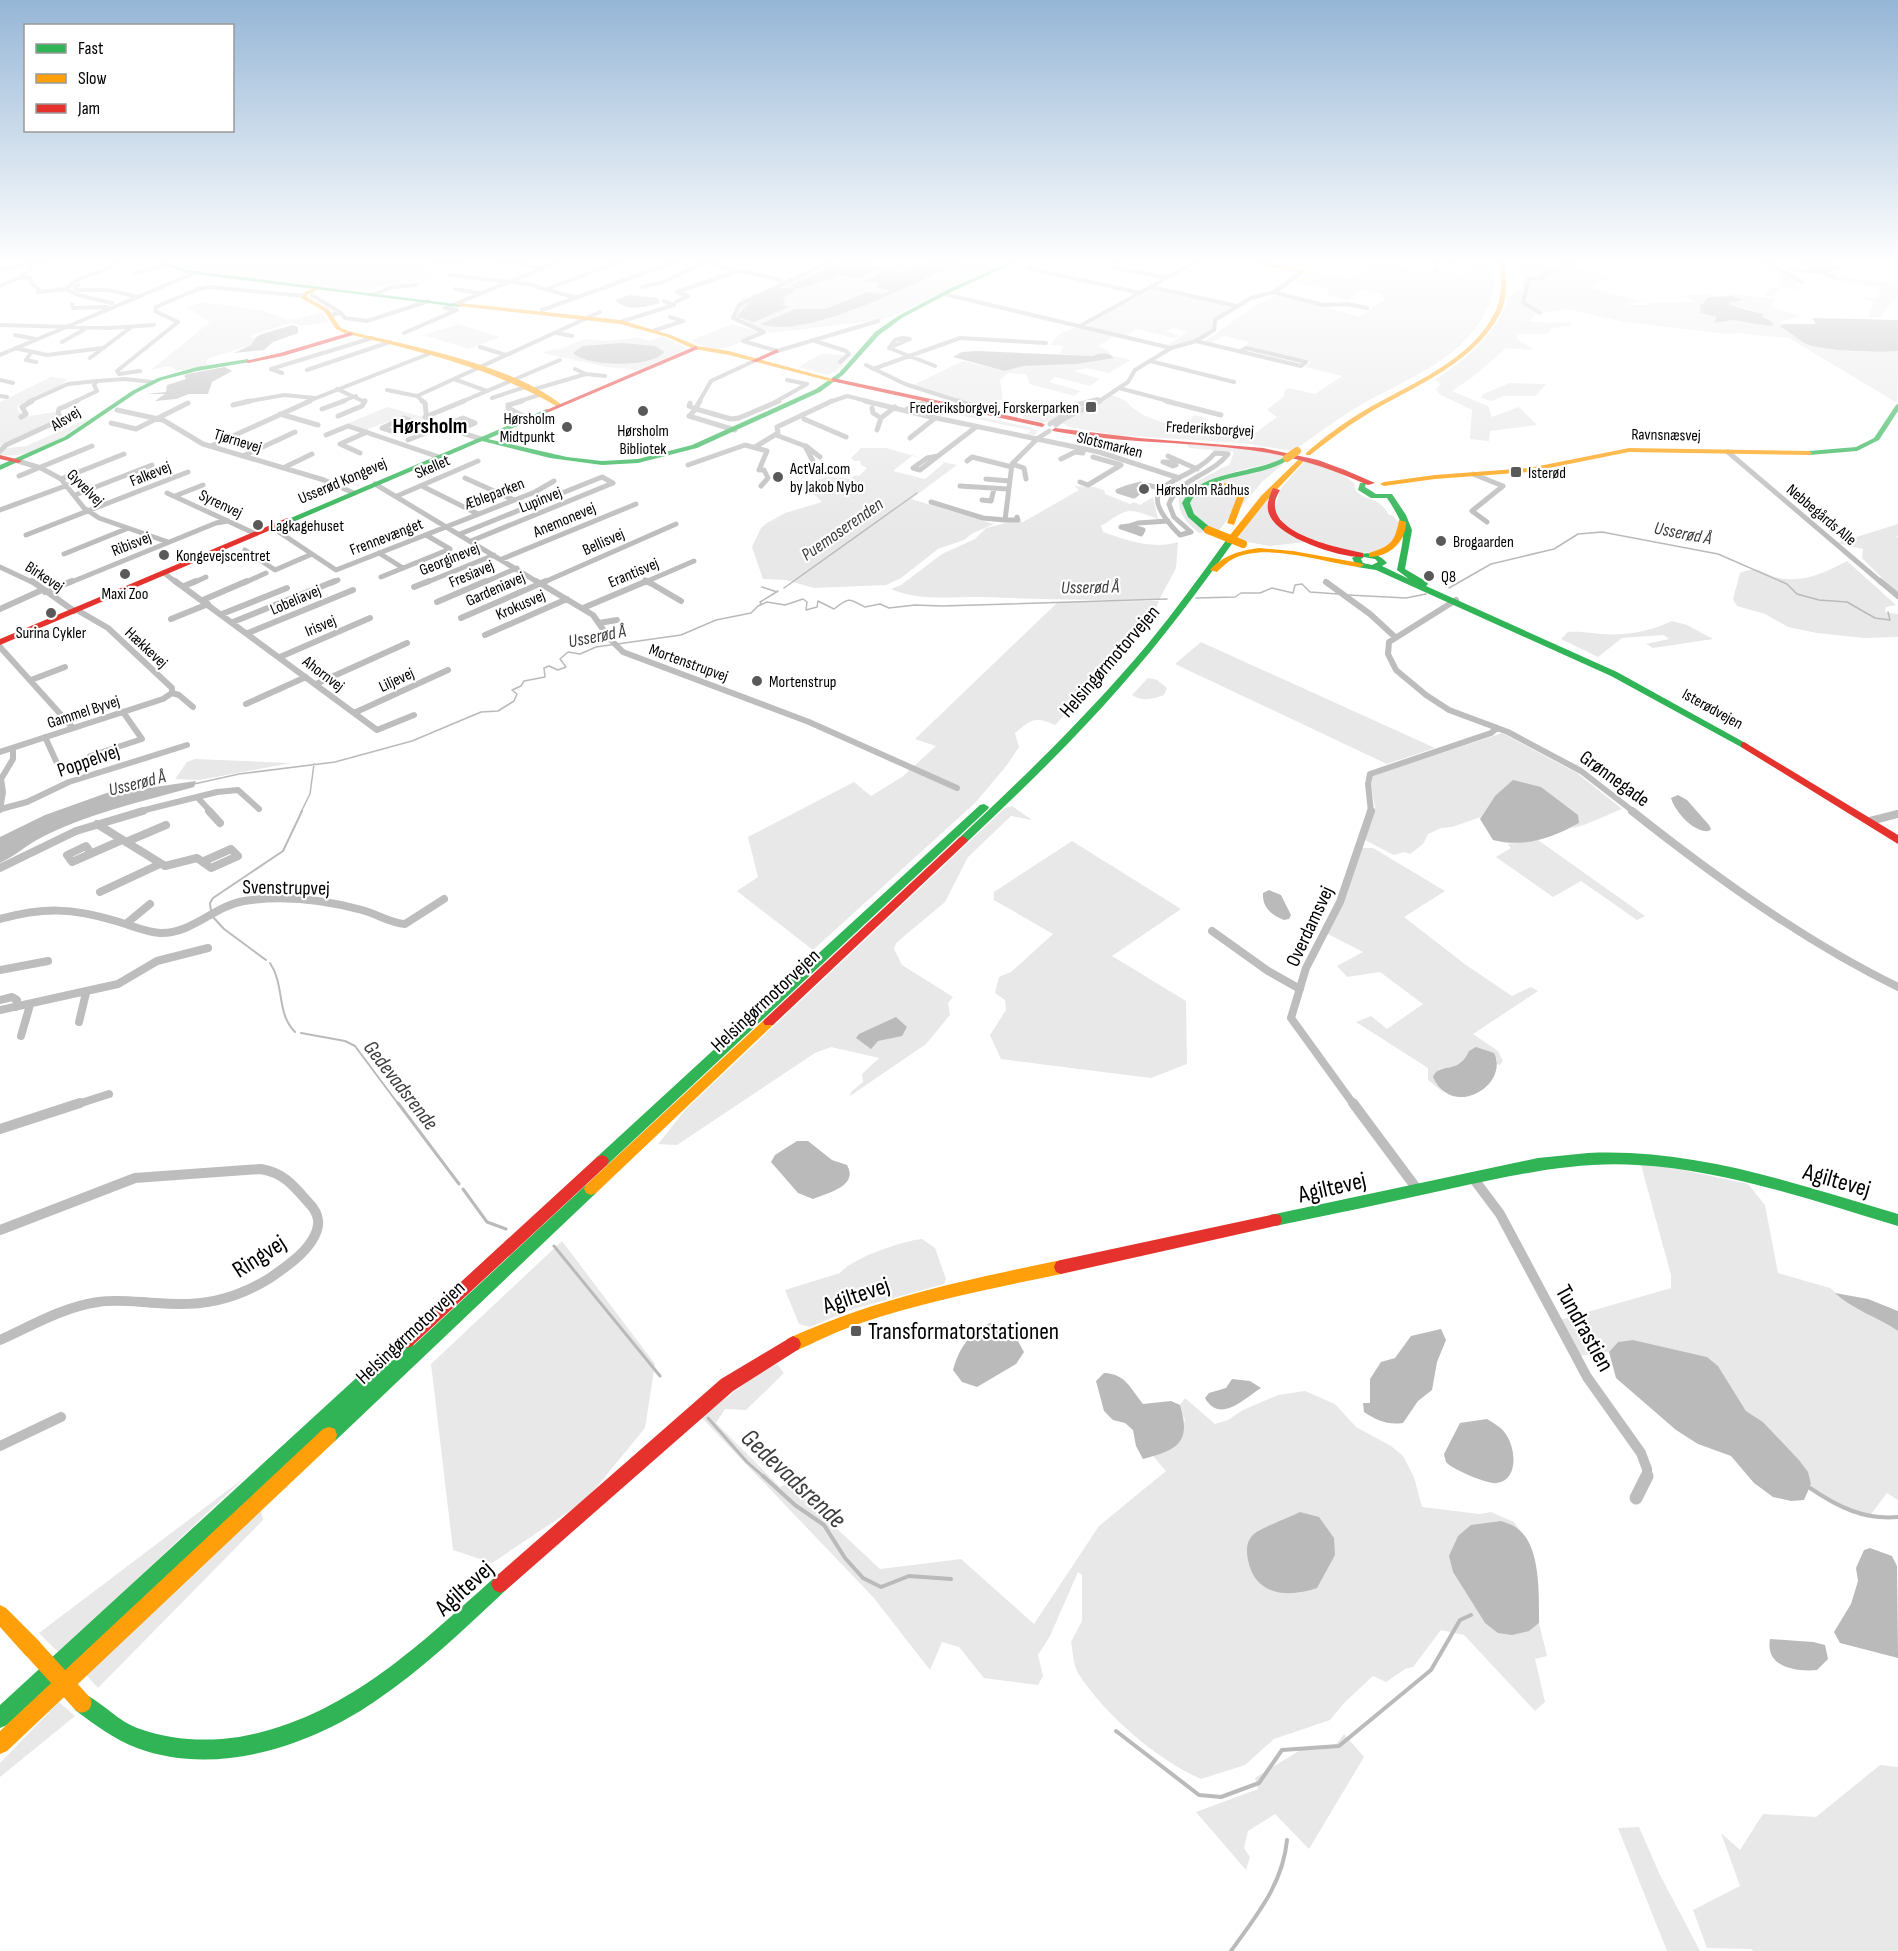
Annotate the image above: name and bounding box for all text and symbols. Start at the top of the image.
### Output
legend [24,24,234,132]
text: Fast [78,38,104,59]
text: Slow [78,68,107,89]
text: Jam [77,98,100,119]
place label: Frederiksborgvej, Forskerparken [909,399,1079,418]
marker: Frederiksborgvej, Forskerparken [1084,400,1098,414]
street label: Alsvej [47,403,84,436]
marker: Hørsholm Bibliotek [636,404,650,418]
place label: Hørsholm Midtpunkt [500,410,555,447]
district label: Hørsholm [393,413,467,440]
street label: Frederiksborgvej [1165,418,1255,441]
marker: Hørsholm Midtpunkt [560,420,574,434]
place label: Hørsholm Bibliotek [617,422,669,459]
street label: Tjørnevej [211,425,264,458]
street label: Ravnsnæsvej [1631,425,1701,446]
street label: Slotsmarken [1075,428,1145,463]
street label: Skellet [412,451,453,483]
street label: Usserød Kongevej [295,454,390,509]
street label: Falkevej [127,458,174,491]
place label: ActVal.com by Jakob Nybo [789,460,864,497]
place label: Isterød [1528,464,1566,483]
marker: Isterød [1509,465,1523,479]
street label: Gyvelvej [62,466,108,511]
marker: ActVal.com by Jakob Nybo [771,470,785,484]
street label: Æbleparken [461,474,527,515]
street label: Nebbegårds Alle [1782,480,1860,550]
place label: Hørsholm Rådhus [1156,481,1250,500]
marker: Hørsholm Rådhus [1137,482,1151,496]
street label: Lupinvej [516,483,565,518]
street label: Syrenvej [196,486,245,523]
water label: Puemoserenden [797,493,888,565]
street label: Anemonevej [530,499,599,542]
street label: Frennevænget [347,515,426,560]
place label: Lagkagehuset [270,517,344,536]
marker: Lagkagehuset [251,518,265,532]
water label: Usserød Å [1652,518,1714,549]
street label: Bellisvej [580,525,628,560]
street label: Ribisvej [109,528,154,561]
place label: Brogaarden [1453,533,1514,552]
marker: Brogaarden [1434,534,1448,548]
street label: Georginevej [417,539,483,580]
place label: Kongevejscentret [176,547,271,566]
marker: Kongevejscentret [157,548,171,562]
street label: Erantisvej [605,554,662,592]
street label: Fresiavej [446,556,497,592]
street label: Birkevej [21,558,67,597]
marker: Maxi Zoo [118,567,132,581]
street label: Gardeniavej [463,568,528,611]
place label: Q8 [1441,568,1456,587]
marker: Q8 [1422,569,1436,583]
water label: Usserød Å [1061,576,1120,599]
street label: Lobeliavej [267,581,324,620]
place label: Maxi Zoo [102,585,148,604]
street label: Krokusvej [493,586,548,625]
street label: Helsingørmotorvejen [1055,601,1165,723]
marker: Surina Cykler [44,606,58,620]
street label: Irisvej [302,611,339,641]
water label: Usserød Å [567,621,628,652]
place label: Surina Cykler [16,624,87,643]
street label: Hækkevej [121,624,171,673]
street label: Mortenstrupvej [646,640,731,687]
street label: Ahornvej [298,652,348,696]
street label: Liljevej [376,664,417,697]
place label: Mortenstrup [769,673,837,692]
marker: Mortenstrup [750,674,764,688]
street label: Isterødvejen [1679,685,1746,734]
street label: Gammel Byvej [45,692,122,733]
street label: Poppelvej [54,739,123,783]
street label: Grønnegade [1575,745,1654,812]
water label: Usserød Å [106,766,168,801]
street label: Svenstrupvej [242,875,330,901]
street label: Overdamsvej [1281,882,1339,971]
street label: Helsingørmotorvejen [706,944,825,1057]
water label: Gedevadsrende [358,1036,443,1135]
street label: Agiltevej [1799,1157,1874,1204]
street label: Agiltevej [1294,1166,1369,1210]
street label: Ringvej [227,1228,292,1284]
street label: Agiltevej [818,1271,893,1321]
street label: Helsingørmotorvejen [351,1276,470,1389]
street label: Tundrastien [1549,1280,1620,1377]
place label: Transformatorstationen [868,1317,1059,1346]
marker: Transformatorstationen [849,1324,863,1338]
water label: Gedevadsrende [734,1423,852,1535]
street label: Agiltevej [428,1555,500,1623]

